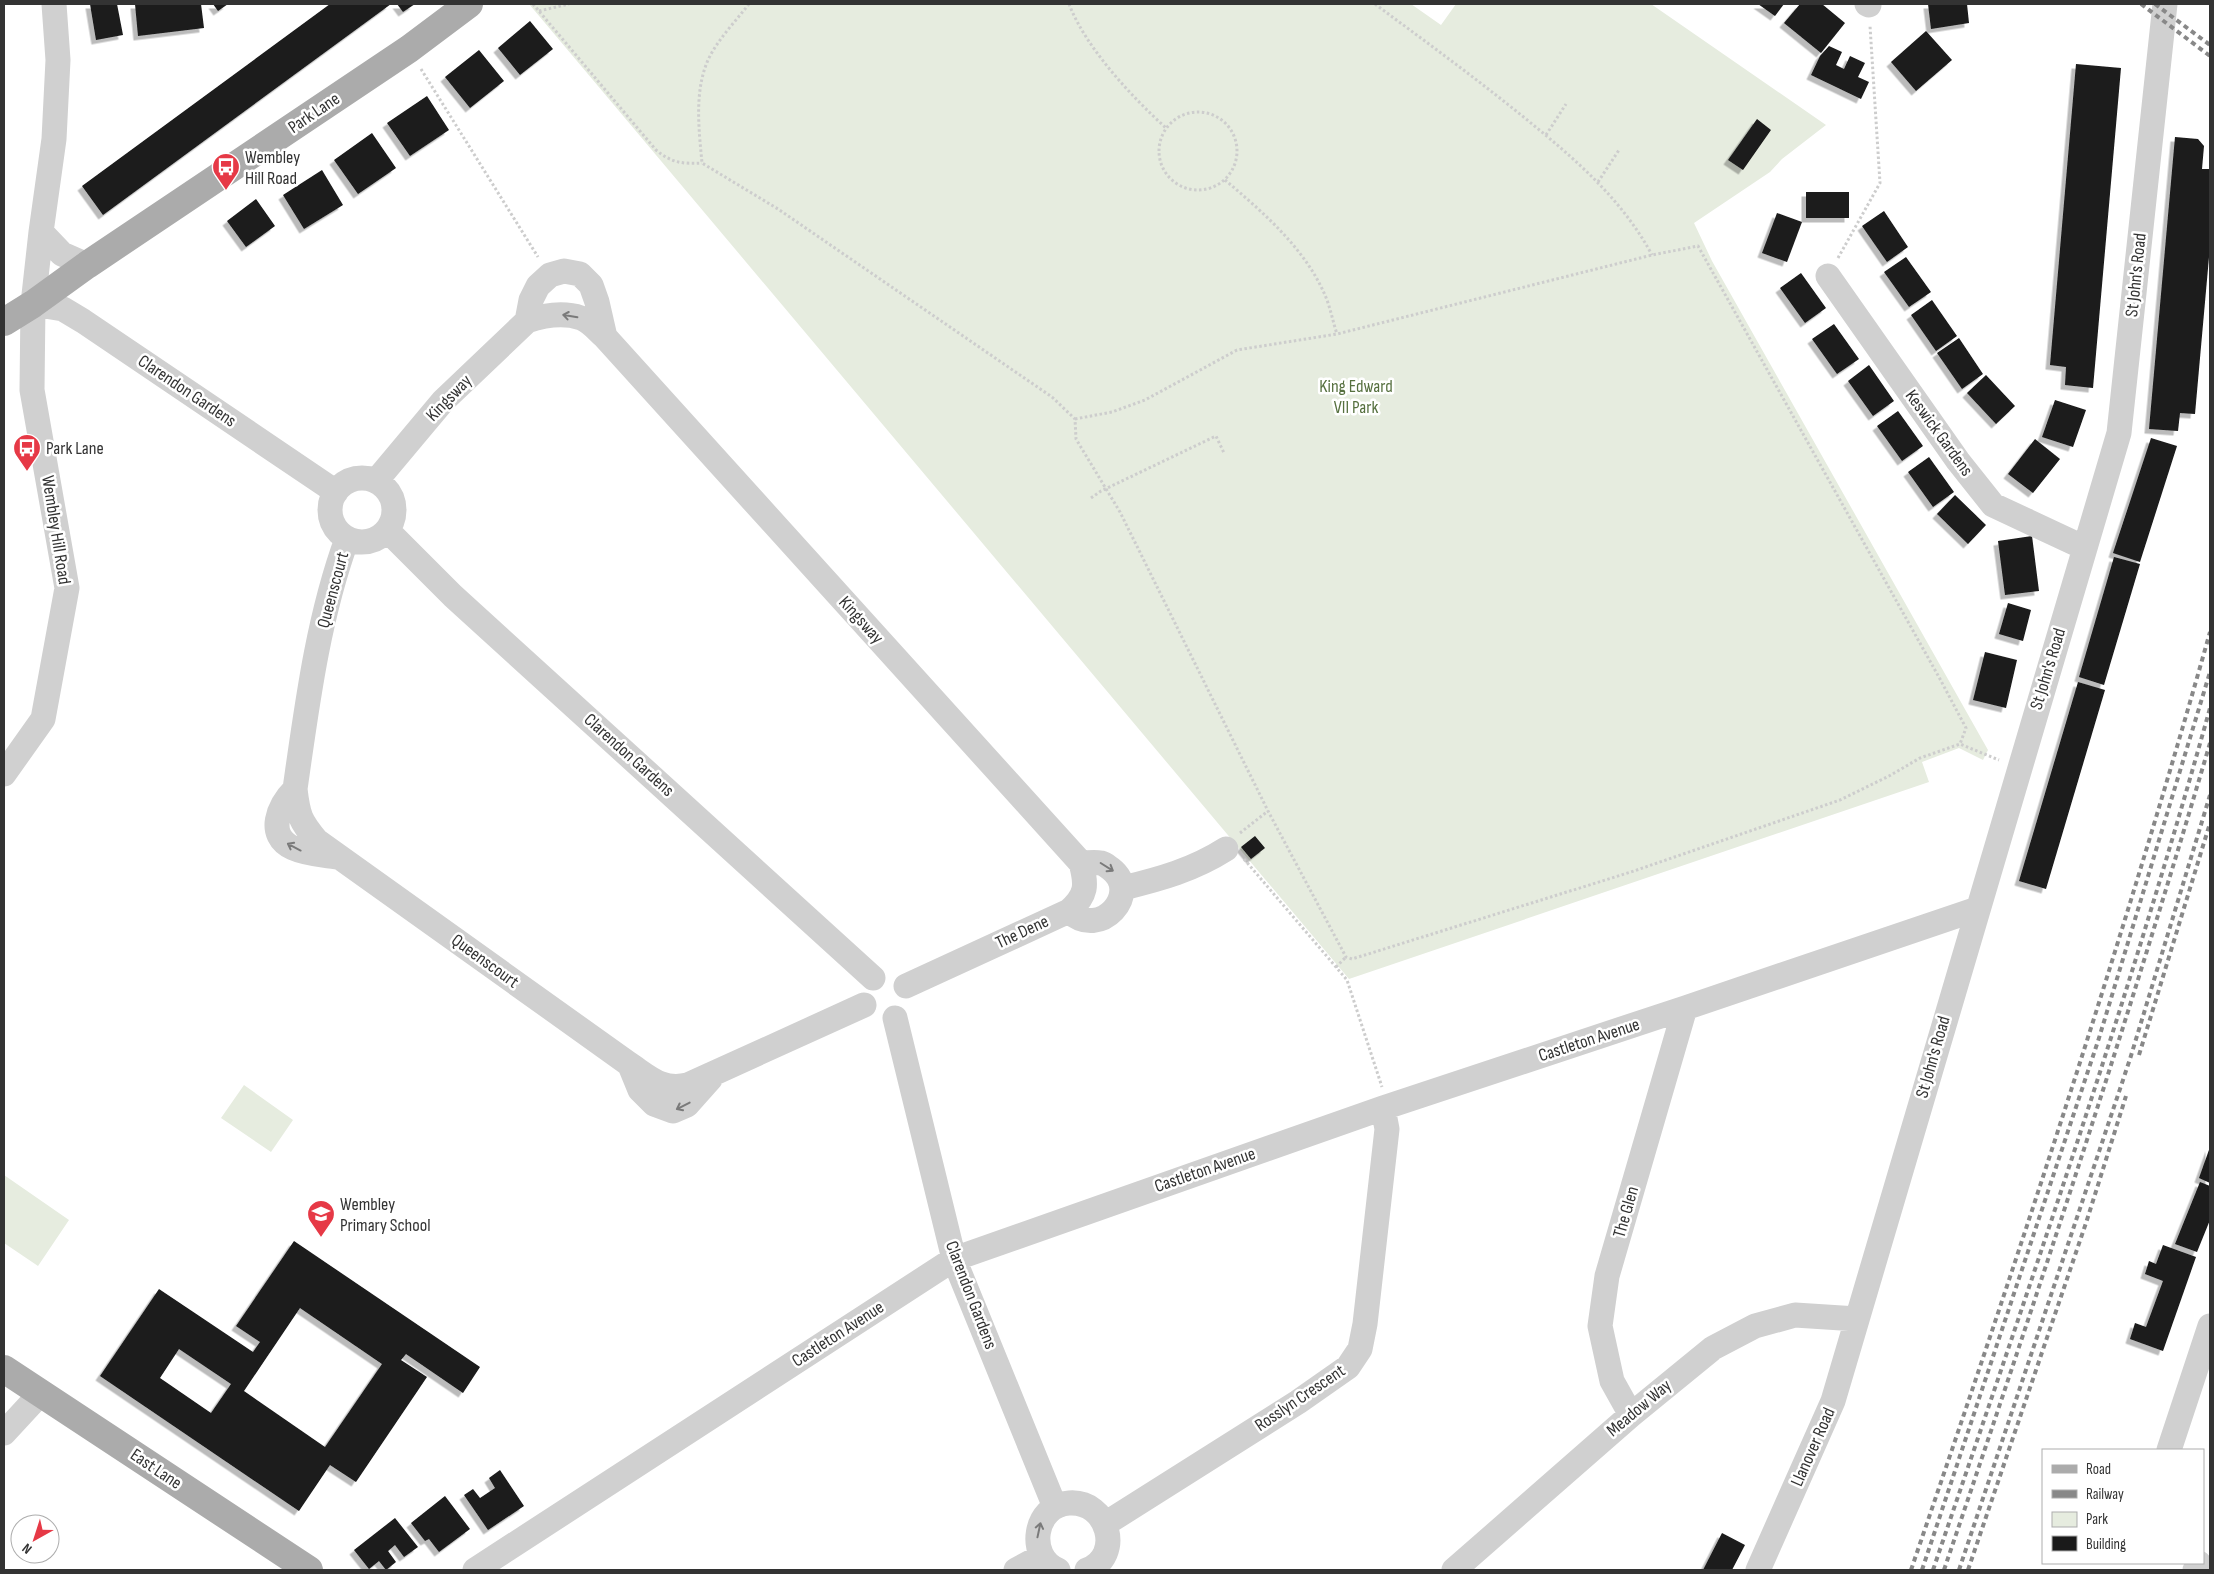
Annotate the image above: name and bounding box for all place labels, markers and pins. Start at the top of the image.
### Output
place label: Wembley Hill Road [245,147,300,189]
bus stop icon: Wembley Hill Road [211,152,241,191]
bus stop icon: Park Lane [12,433,42,472]
place label: Park Lane [46,438,104,459]
place label: Wembley Primary School [340,1194,431,1236]
school or university icon: Wembley Primary School [306,1199,336,1238]

